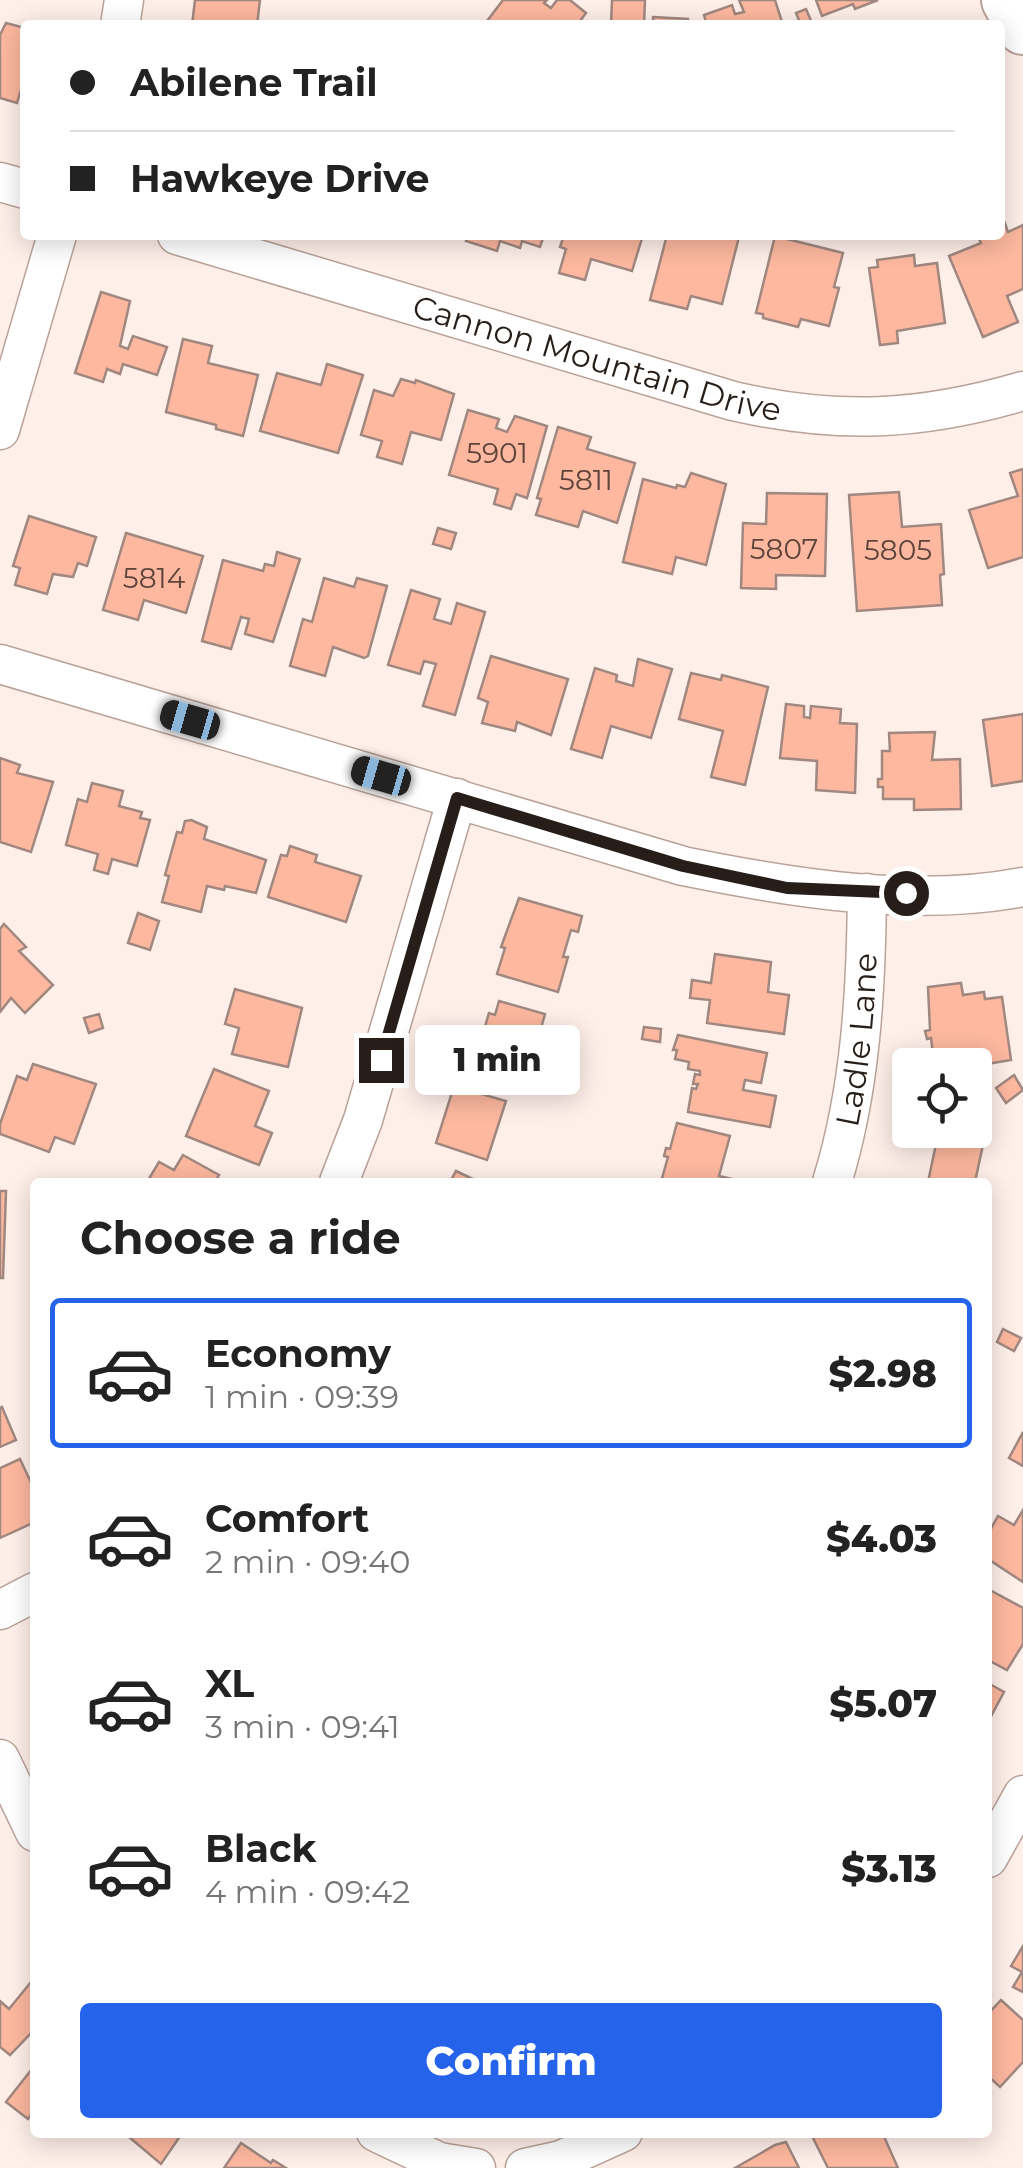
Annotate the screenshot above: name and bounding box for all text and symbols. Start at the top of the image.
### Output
text: Abilene Trail [130,59,378,106]
text: Hawkeye Drive [130,155,429,202]
street label: Cannon Mountain Drive [408,286,784,429]
house number: 5901 [466,436,528,470]
house number: 5811 [559,463,613,497]
house number: 5807 [750,532,818,566]
house number: 5805 [864,533,932,567]
house number: 5814 [123,561,186,595]
car [157,697,223,743]
car [348,753,414,799]
route start [884,871,929,916]
street label: Ladle Lane [827,952,885,1130]
callout: 1 min [416,1025,581,1095]
route end [359,1038,404,1083]
text: 1 min [453,1040,542,1079]
map controls [892,1048,992,1148]
button: locate [892,1048,992,1148]
text: Choose a ride [80,1210,401,1265]
icon: car [85,1328,175,1418]
text: Economy [205,1330,391,1377]
text: $2.98 [828,1350,937,1397]
text: 1 min · 09:39 [205,1377,399,1416]
icon: car [85,1493,175,1583]
text: Comfort [205,1495,369,1542]
text: $4.03 [826,1515,937,1562]
text: 2 min · 09:40 [205,1542,410,1581]
icon: car [85,1658,175,1748]
text: XL [205,1660,254,1707]
text: $5.07 [829,1680,937,1727]
text: 3 min · 09:41 [205,1707,400,1746]
icon: car [85,1823,175,1913]
text: Black [205,1825,316,1872]
text: $3.13 [841,1845,937,1892]
text: 4 min · 09:42 [205,1872,410,1911]
button: Confirm [80,2003,942,2118]

